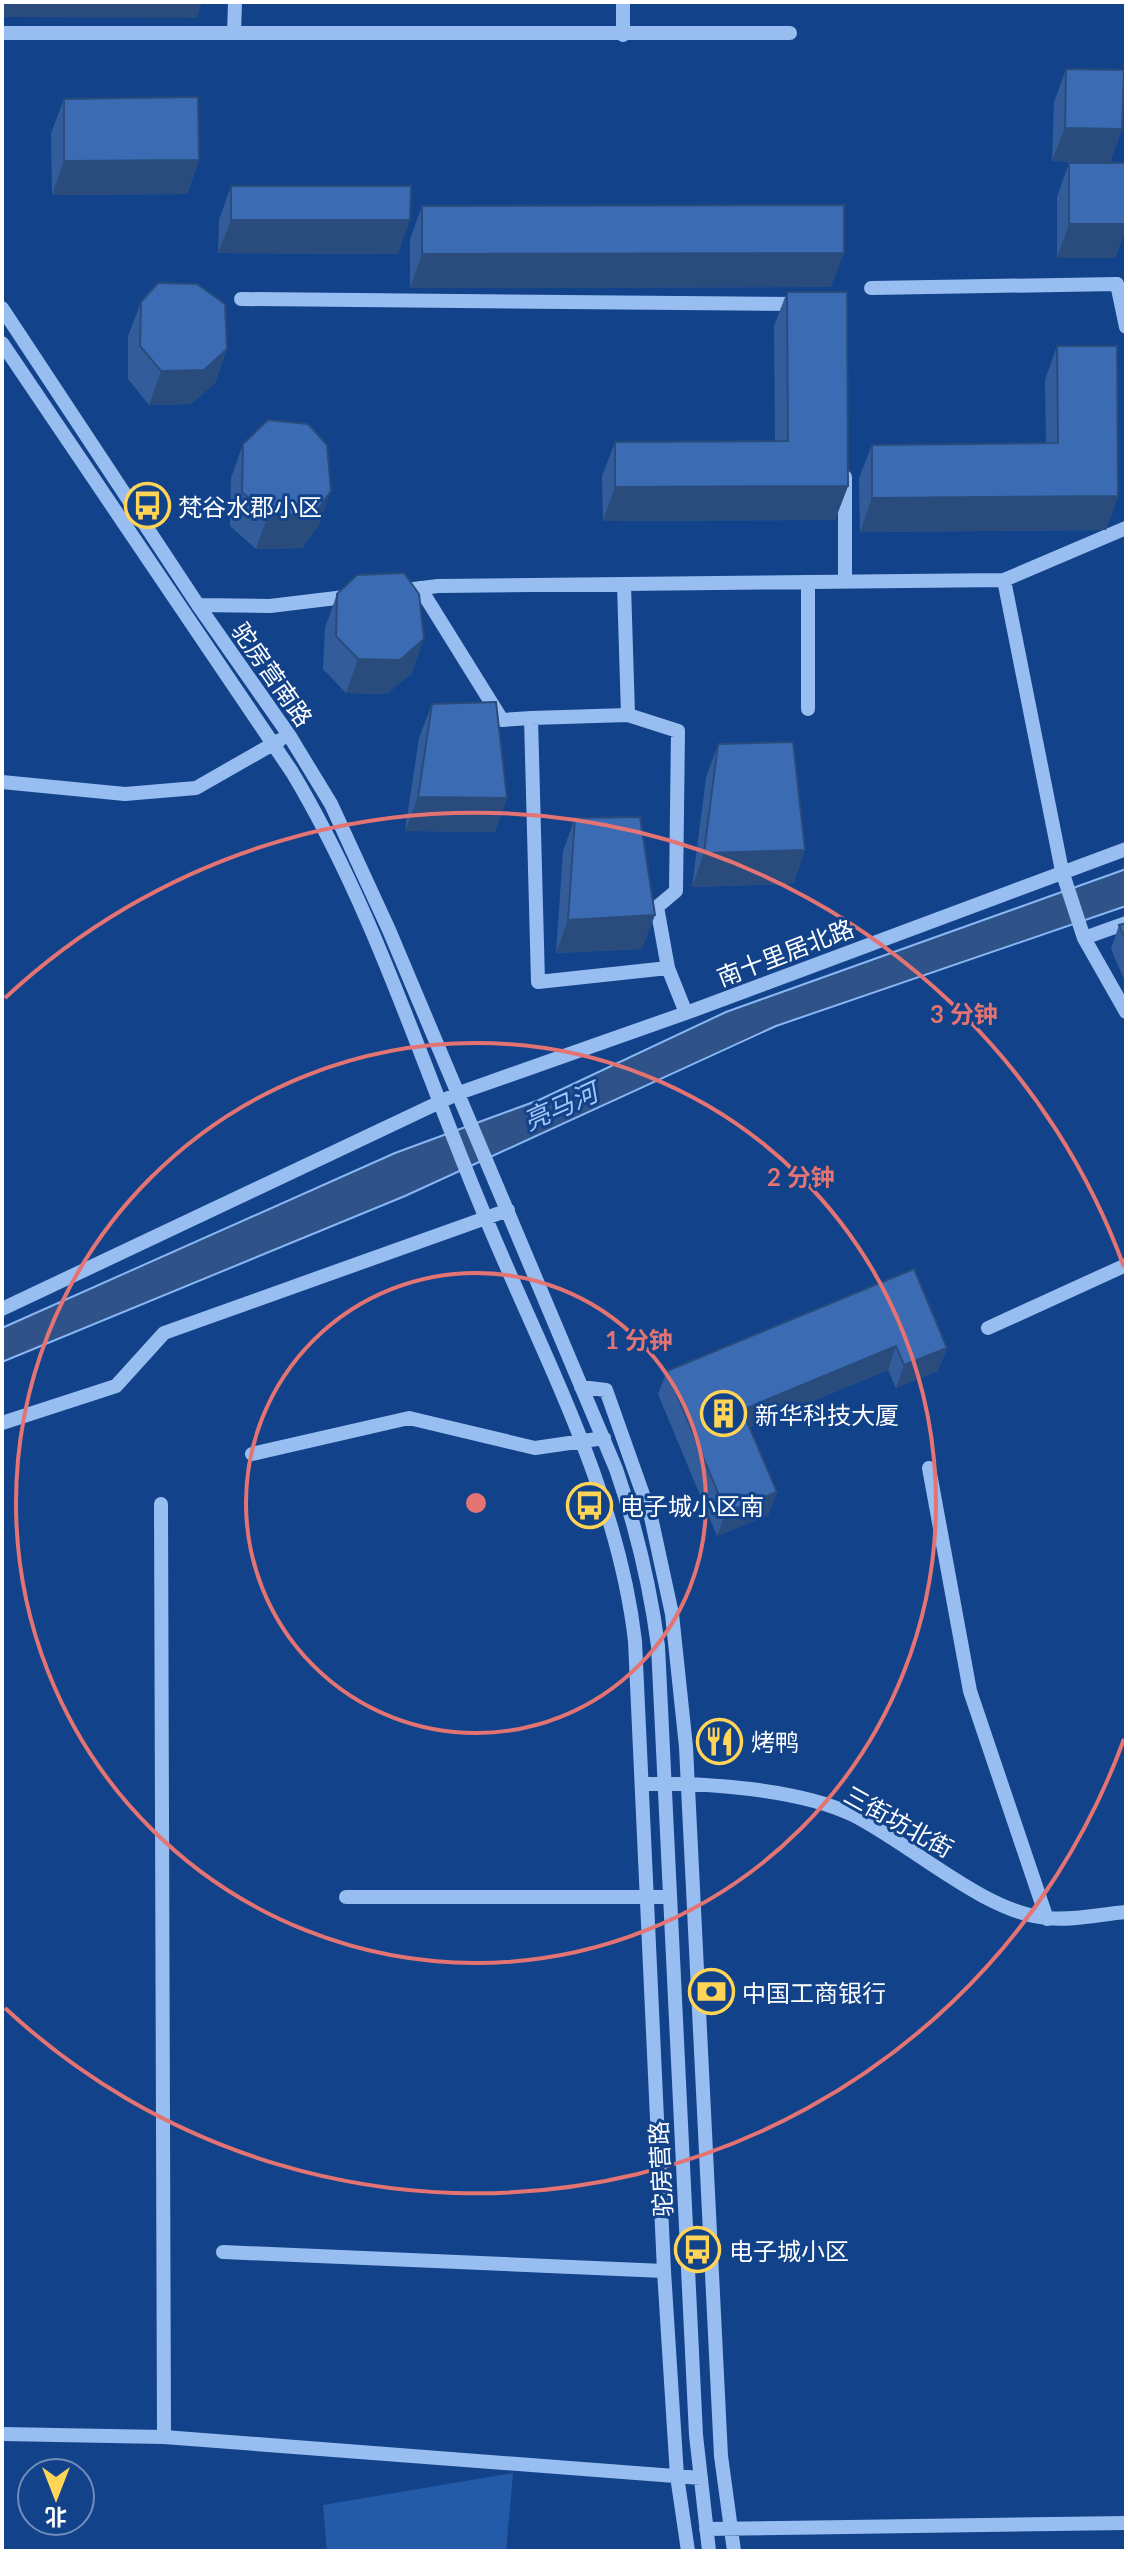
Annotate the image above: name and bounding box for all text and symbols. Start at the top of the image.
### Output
bus stop icon: 梵谷水郡小区 [123,482,171,530]
place label: 梵谷水郡小区 [178,492,322,521]
street label: 驼房营南路 [227,617,319,731]
street label: 南十里居北路 [713,913,857,991]
text: 3 分钟 [930,999,998,1028]
water label: 亮马河 [518,1073,607,1136]
text: 2 分钟 [767,1162,835,1191]
text: 1 分钟 [605,1325,673,1354]
building icon: 新华科技大厦 [700,1390,748,1438]
place label: 新华科技大厦 [755,1400,899,1429]
bus stop icon: 电子城小区南 [565,1481,613,1529]
centre of rings [462,1489,490,1517]
place label: 电子城小区南 [620,1491,764,1520]
restaurant icon: 烤鸭 [696,1717,744,1765]
place label: 烤鸭 [751,1727,799,1756]
street label: 三街坊北街 [839,1779,959,1863]
bank icon: 中国工商银行 [687,1968,735,2016]
place label: 中国工商银行 [742,1978,886,2007]
street label: 驼房营路 [643,2120,677,2218]
bus stop icon: 电子城小区 [674,2226,722,2274]
place label: 电子城小区 [729,2236,849,2265]
north arrow [16,2457,96,2537]
text: 北 [45,2504,67,2531]

